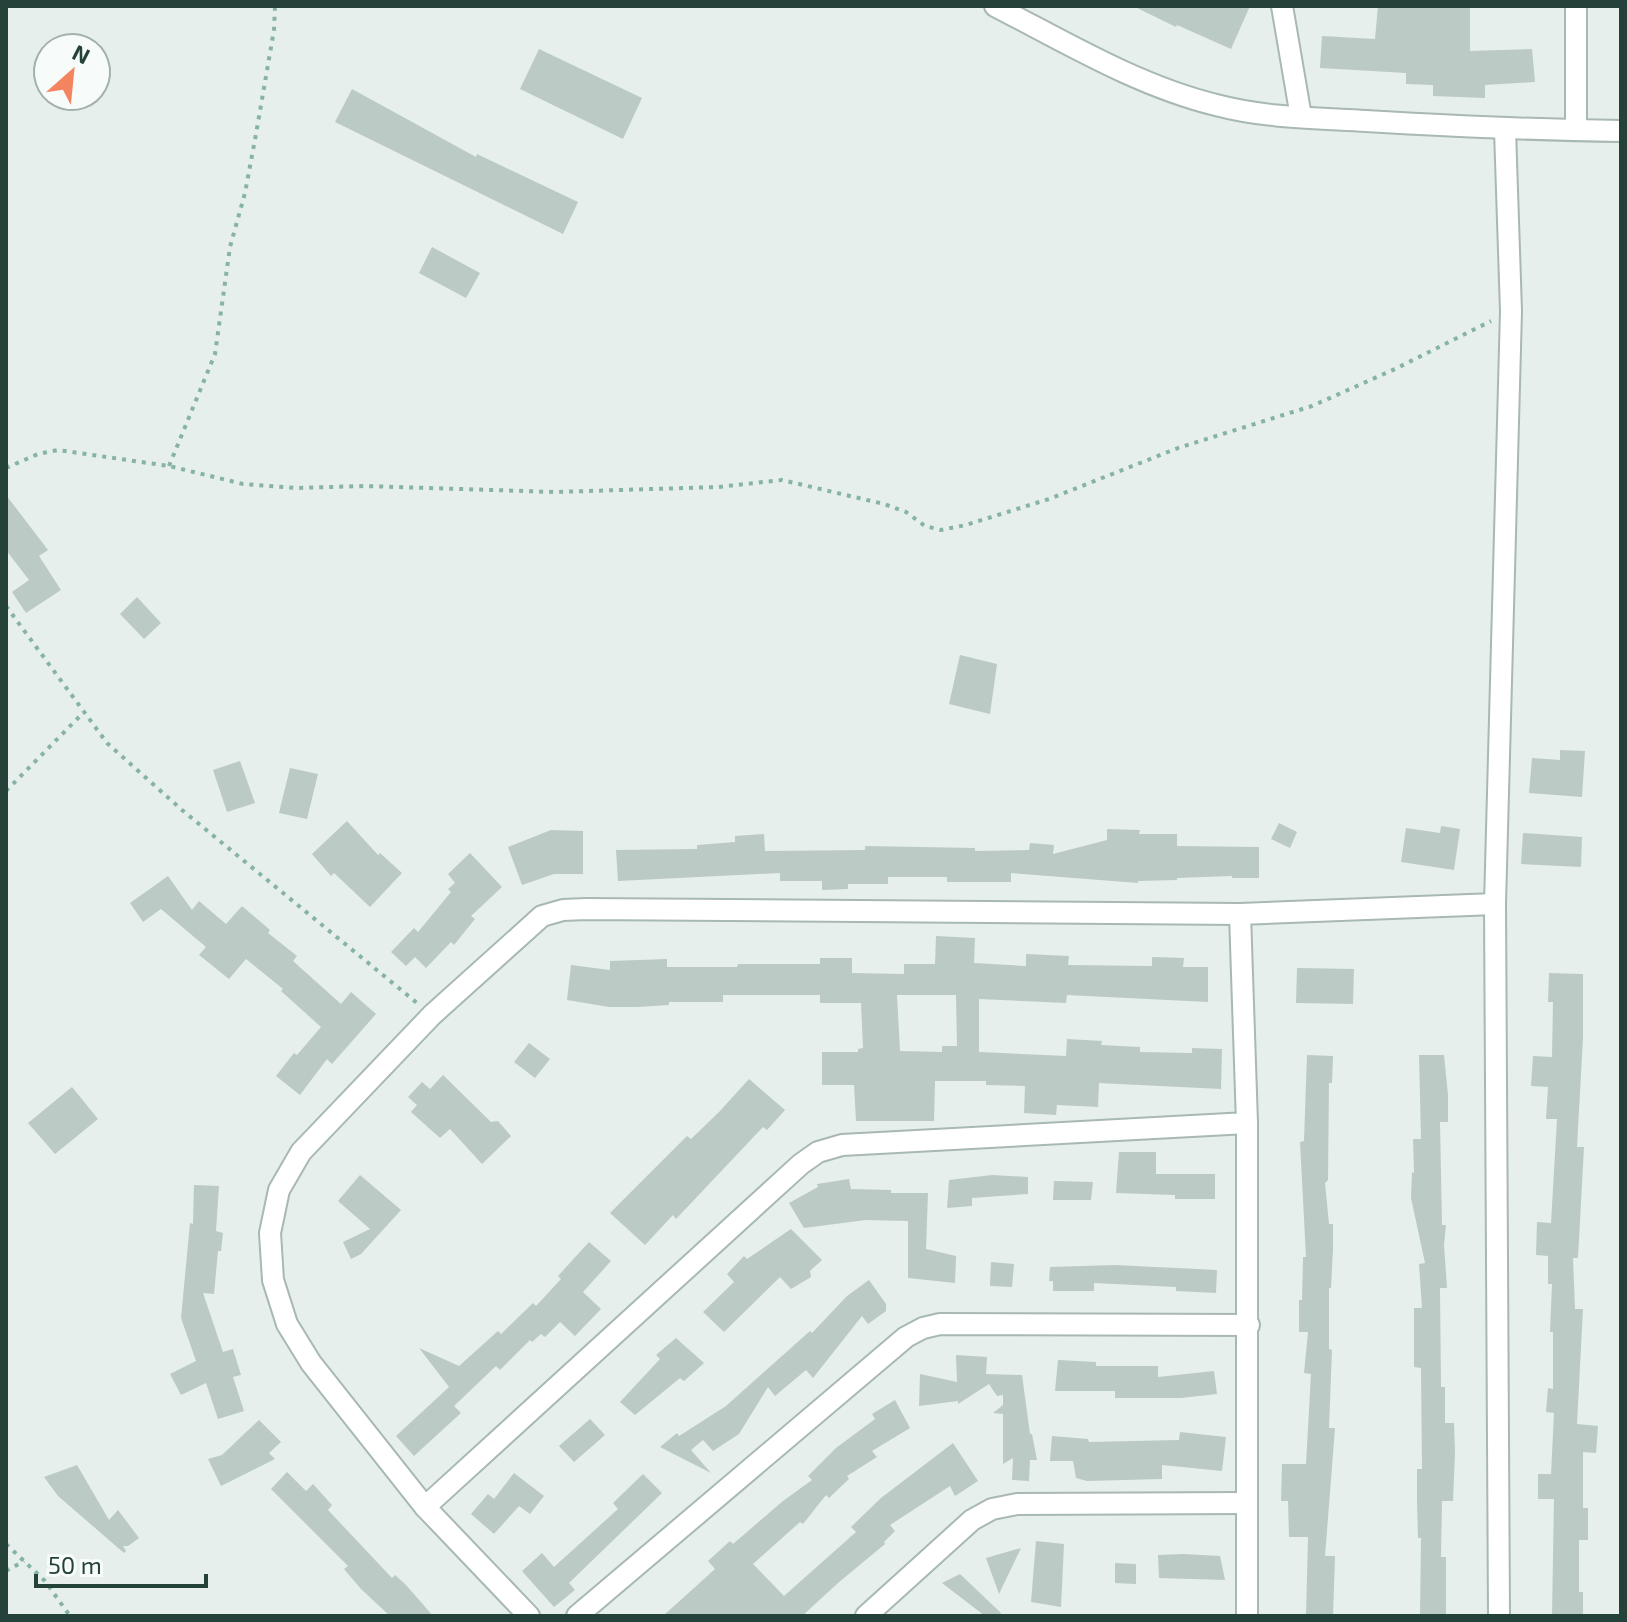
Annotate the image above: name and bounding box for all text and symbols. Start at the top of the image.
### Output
north arrow [32,32,112,112]
text: N [69,38,95,68]
scale bar [36,1538,206,1588]
text: 50 m [48,1550,102,1579]

